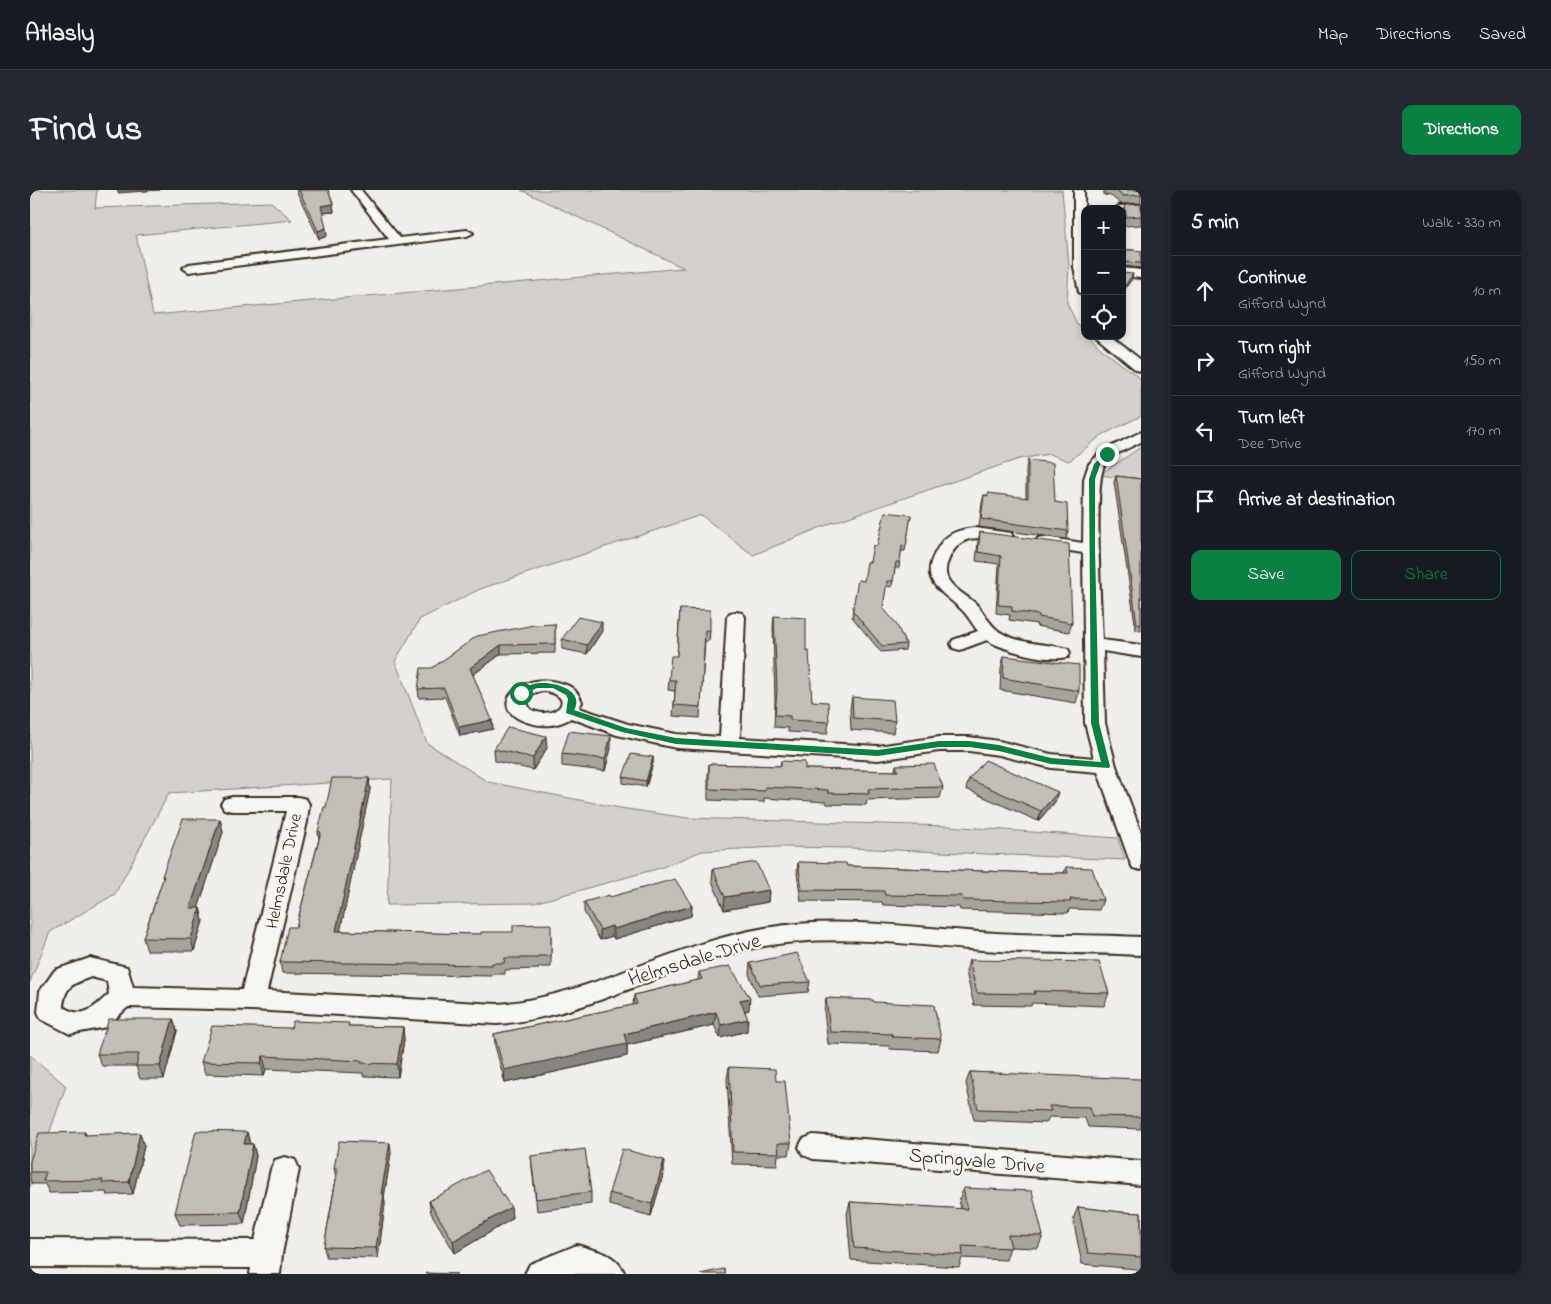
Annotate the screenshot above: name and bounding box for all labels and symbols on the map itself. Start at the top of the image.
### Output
route end [1096,443,1119,466]
route start [510,682,533,705]
street label: Helmsdale Drive [260,810,310,932]
street label: Helmsdale Drive [625,926,765,995]
street label: Springvale Drive [907,1141,1047,1185]

